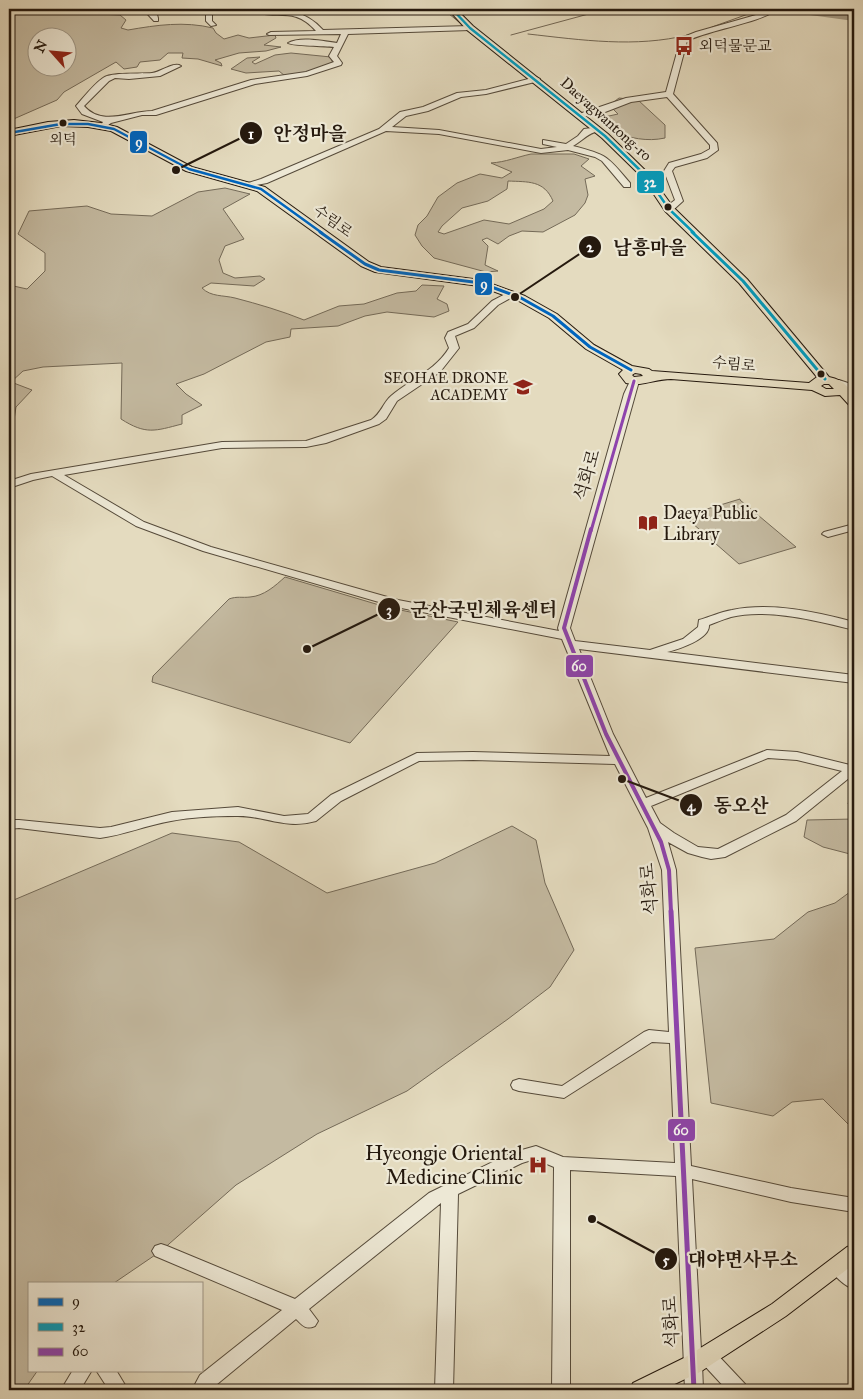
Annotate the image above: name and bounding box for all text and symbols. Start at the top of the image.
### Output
north arrow [28,28,78,78]
bus stop icon: 외덕물문교 [673,35,695,57]
text: N [31,37,51,55]
place label: 외덕물문교 [699,37,772,55]
street label: Daeyagwantong-ro [557,73,656,165]
callout: 안정마을 [238,116,357,150]
marker: 외덕 [58,118,68,128]
text: 안정마을 [273,122,347,145]
text: 1 [248,125,254,143]
line badge: 9 [129,130,148,154]
place label: 외덕 [49,131,77,148]
text: 9 [135,134,143,152]
line badge: 32 [636,170,665,194]
text: 32 [644,174,657,192]
street label: 수림로 [310,201,356,241]
unlabelled marker [663,202,673,212]
callout: 남흥마을 [578,230,696,264]
text: 남흥마을 [613,236,687,259]
text: 2 [586,238,594,256]
line badge: 9 [474,272,493,296]
text: 9 [480,276,488,294]
street label: 수림로 [711,353,757,375]
place label: SEOHAE DRONE ACADEMY [384,369,508,404]
unlabelled marker [816,369,826,379]
school or university icon: SEOHAE DRONE ACADEMY [512,376,534,398]
street label: 석화로 [569,447,605,503]
place label: Daeya Public Library [663,502,758,545]
library icon: Daeya Public Library [637,512,659,534]
callout: 군산국민체육센터 [376,592,568,626]
text: 군산국민체육센터 [411,598,557,621]
text: 3 [386,601,392,620]
line badge: 60 [565,654,594,678]
text: 60 [571,658,587,675]
callout: 동오산 [678,788,778,822]
text: 동오산 [713,794,769,817]
text: 4 [687,797,696,816]
street label: 석화로 [636,862,662,916]
line badge: 60 [667,1118,696,1142]
text: 60 [673,1122,689,1139]
place label: Hyeongje Oriental Medicine Clinic [365,1140,523,1190]
hospital icon: Hyeongje Oriental Medicine Clinic [527,1154,549,1176]
callout: 대야면사무소 [653,1242,808,1276]
text: 대야면사무소 [688,1248,798,1271]
text: 5 [663,1251,670,1269]
legend [28,1282,202,1372]
text: 9 [72,1292,80,1310]
street label: 석화로 [659,1295,683,1349]
text: 32 [72,1318,86,1336]
text: 60 [72,1342,88,1360]

